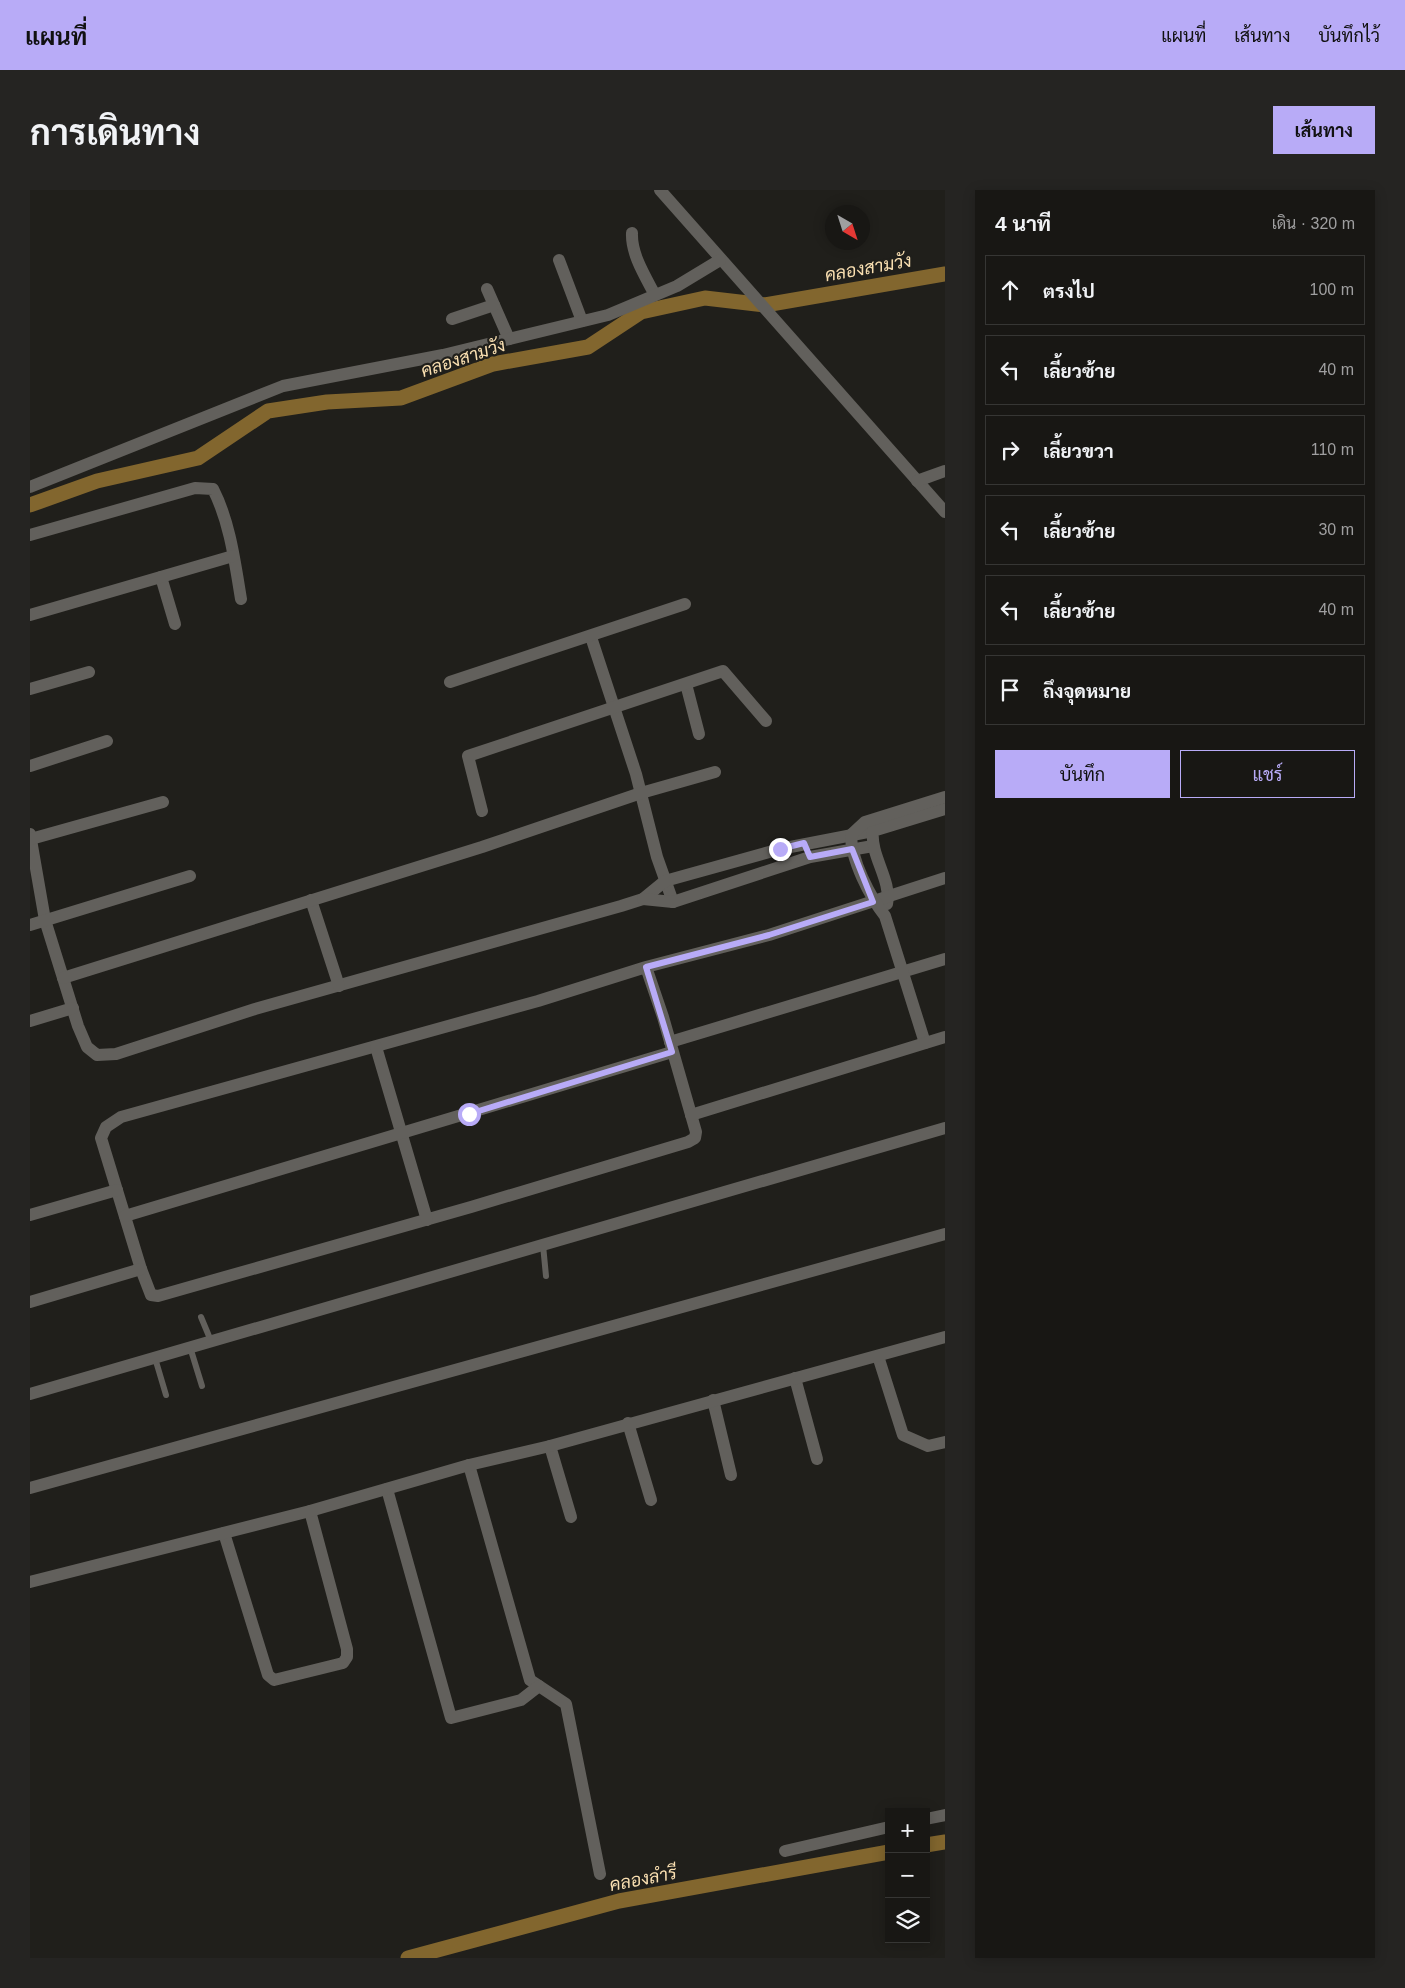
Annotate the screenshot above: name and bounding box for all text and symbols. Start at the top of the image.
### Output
text: แผนที่ [25,23,87,50]
text: แผนที่ [1161,26,1206,46]
text: เส้นทาง [1234,26,1290,46]
text: บันทึกไว้ [1318,26,1380,46]
button: เส้นทาง [1273,106,1375,154]
text: การเดินทาง [30,113,200,152]
north arrow [825,205,870,250]
text: 4 นาที [995,212,1051,235]
text: เดิน · 320 m [1272,215,1355,232]
water label: คลองสามวัง [823,250,913,285]
icon: ahead [996,276,1024,304]
text: ตรงไป [1043,281,1095,302]
text: 100 m [1310,281,1354,298]
water label: คลองสามวัง [418,334,508,381]
icon: left [996,356,1024,384]
text: เลี้ยวซ้าย [1043,361,1115,382]
text: 40 m [1318,361,1354,378]
icon: right [996,436,1024,464]
text: เลี้ยวขวา [1043,441,1114,462]
text: 110 m [1311,441,1354,458]
icon: left [996,516,1024,544]
text: เลี้ยวซ้าย [1043,521,1115,542]
text: 30 m [1318,521,1354,538]
icon: left [996,596,1024,624]
text: เลี้ยวซ้าย [1043,601,1115,622]
text: 40 m [1318,601,1354,618]
icon: arrive [996,676,1024,704]
text: ถึงจุดหมาย [1043,681,1131,702]
button: บันทึก [995,750,1170,798]
button: แชร์ [1180,750,1355,798]
route end [769,838,792,861]
route start [458,1103,481,1126]
map controls [885,1808,930,1943]
button: + [885,1808,930,1853]
button: − [885,1853,930,1898]
water label: คลองลำรี [607,1860,680,1895]
button: layers [885,1898,930,1943]

